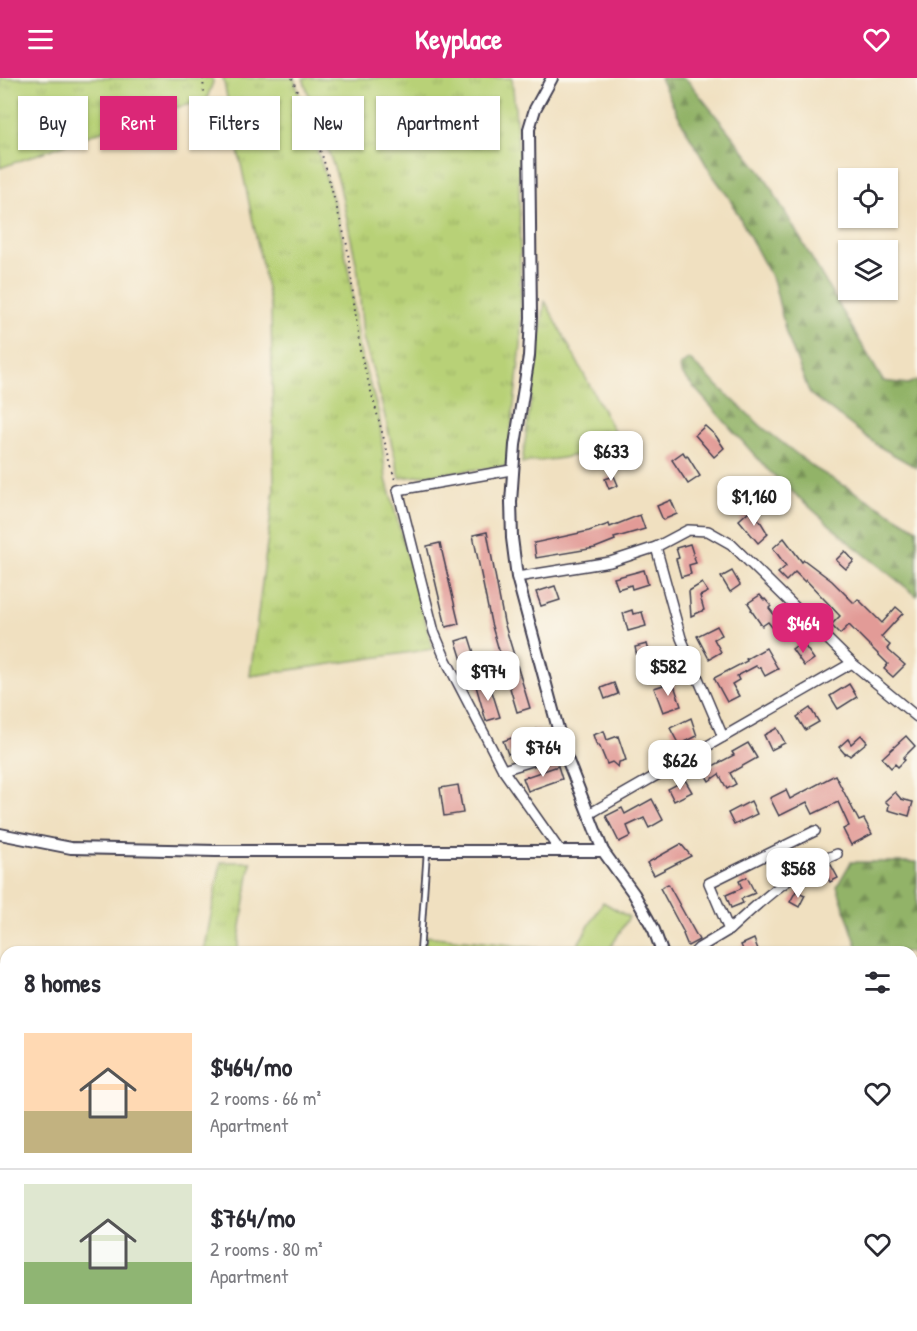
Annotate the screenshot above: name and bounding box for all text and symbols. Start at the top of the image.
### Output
text: Keyplace [415,21,502,57]
icon: menu [24,23,57,56]
icon: heart [860,23,893,56]
chip: Buy [18,96,88,150]
chip: Rent [100,96,177,150]
chip: Filters [189,96,280,150]
chip: New [292,96,364,150]
chip: Apartment [376,96,500,150]
map controls [838,168,898,300]
button: locate [838,168,898,228]
button: layers [838,240,898,300]
pin: $633 [575,431,647,482]
text: $633 [593,437,629,464]
pin: $1,160 [705,476,803,527]
text: $1,160 [731,482,777,509]
pin: $464 [767,603,839,654]
text: $464 [786,609,820,636]
pin: $582 [632,646,704,697]
pin: $974 [452,651,524,702]
text: $582 [650,652,686,679]
text: $974 [471,657,505,684]
pin: $764 [507,727,579,778]
text: $764 [525,733,561,760]
pin: $626 [644,740,716,791]
text: $626 [662,746,698,773]
pin: $568 [762,848,834,899]
text: $568 [780,854,816,881]
text: 8 homes [24,965,101,1000]
icon: filters [861,966,894,999]
text: $464/mo [210,1049,292,1084]
icon: home [72,1057,144,1129]
icon: heart [861,1077,894,1110]
text: 2 rooms · 66 m² [210,1084,321,1111]
text: Apartment [210,1111,288,1138]
text: $764/mo [210,1200,295,1235]
icon: home [72,1208,144,1280]
icon: heart [861,1228,894,1261]
text: 2 rooms · 80 m² [210,1235,323,1262]
text: Apartment [210,1262,288,1289]

